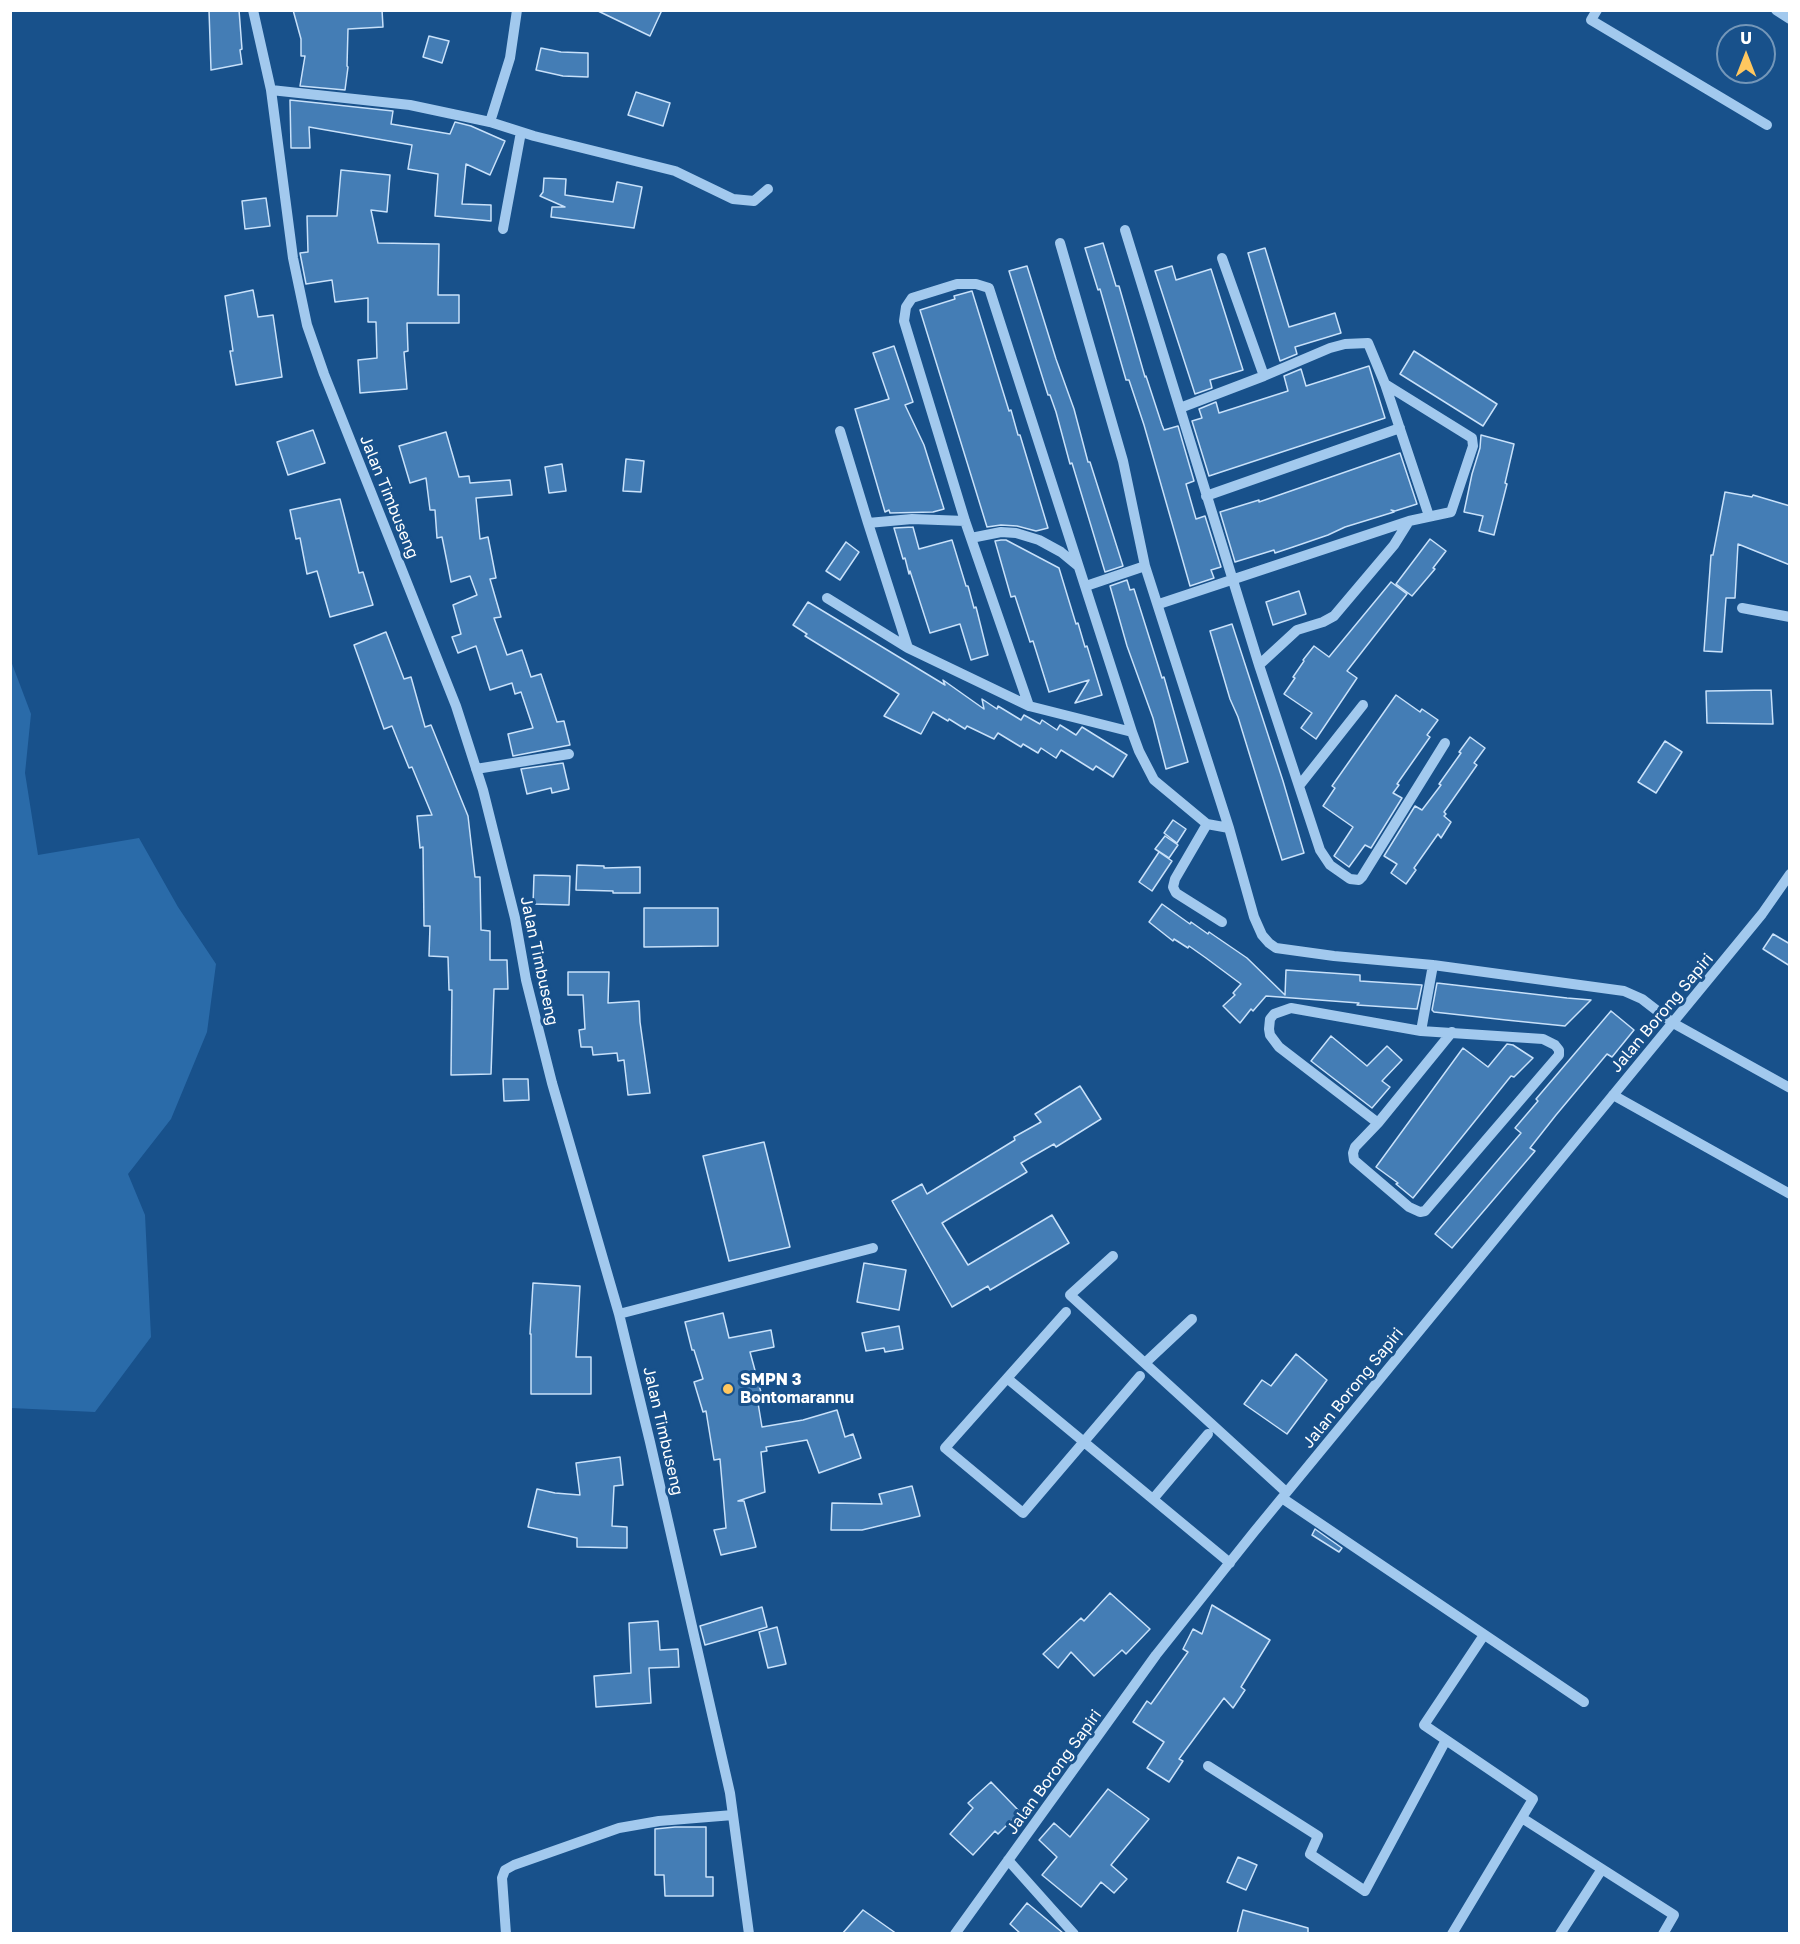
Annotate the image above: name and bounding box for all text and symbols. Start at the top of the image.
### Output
north arrow [1716,24,1776,84]
text: U [1740,28,1752,48]
street label: Jalan Timbuseng [356,433,422,561]
street label: Jalan Timbuseng [516,895,562,1027]
street label: Jalan Borong Sapiri [1607,950,1717,1076]
street label: Jalan Borong Sapiri [1298,1324,1408,1452]
street label: Jalan Timbuseng [639,1365,687,1497]
place label: SMPN 3 Bontomarannu [740,1370,854,1408]
marker: SMPN 3 Bontomarannu [721,1382,735,1396]
street label: Jalan Borong Sapiri [1002,1706,1106,1838]

